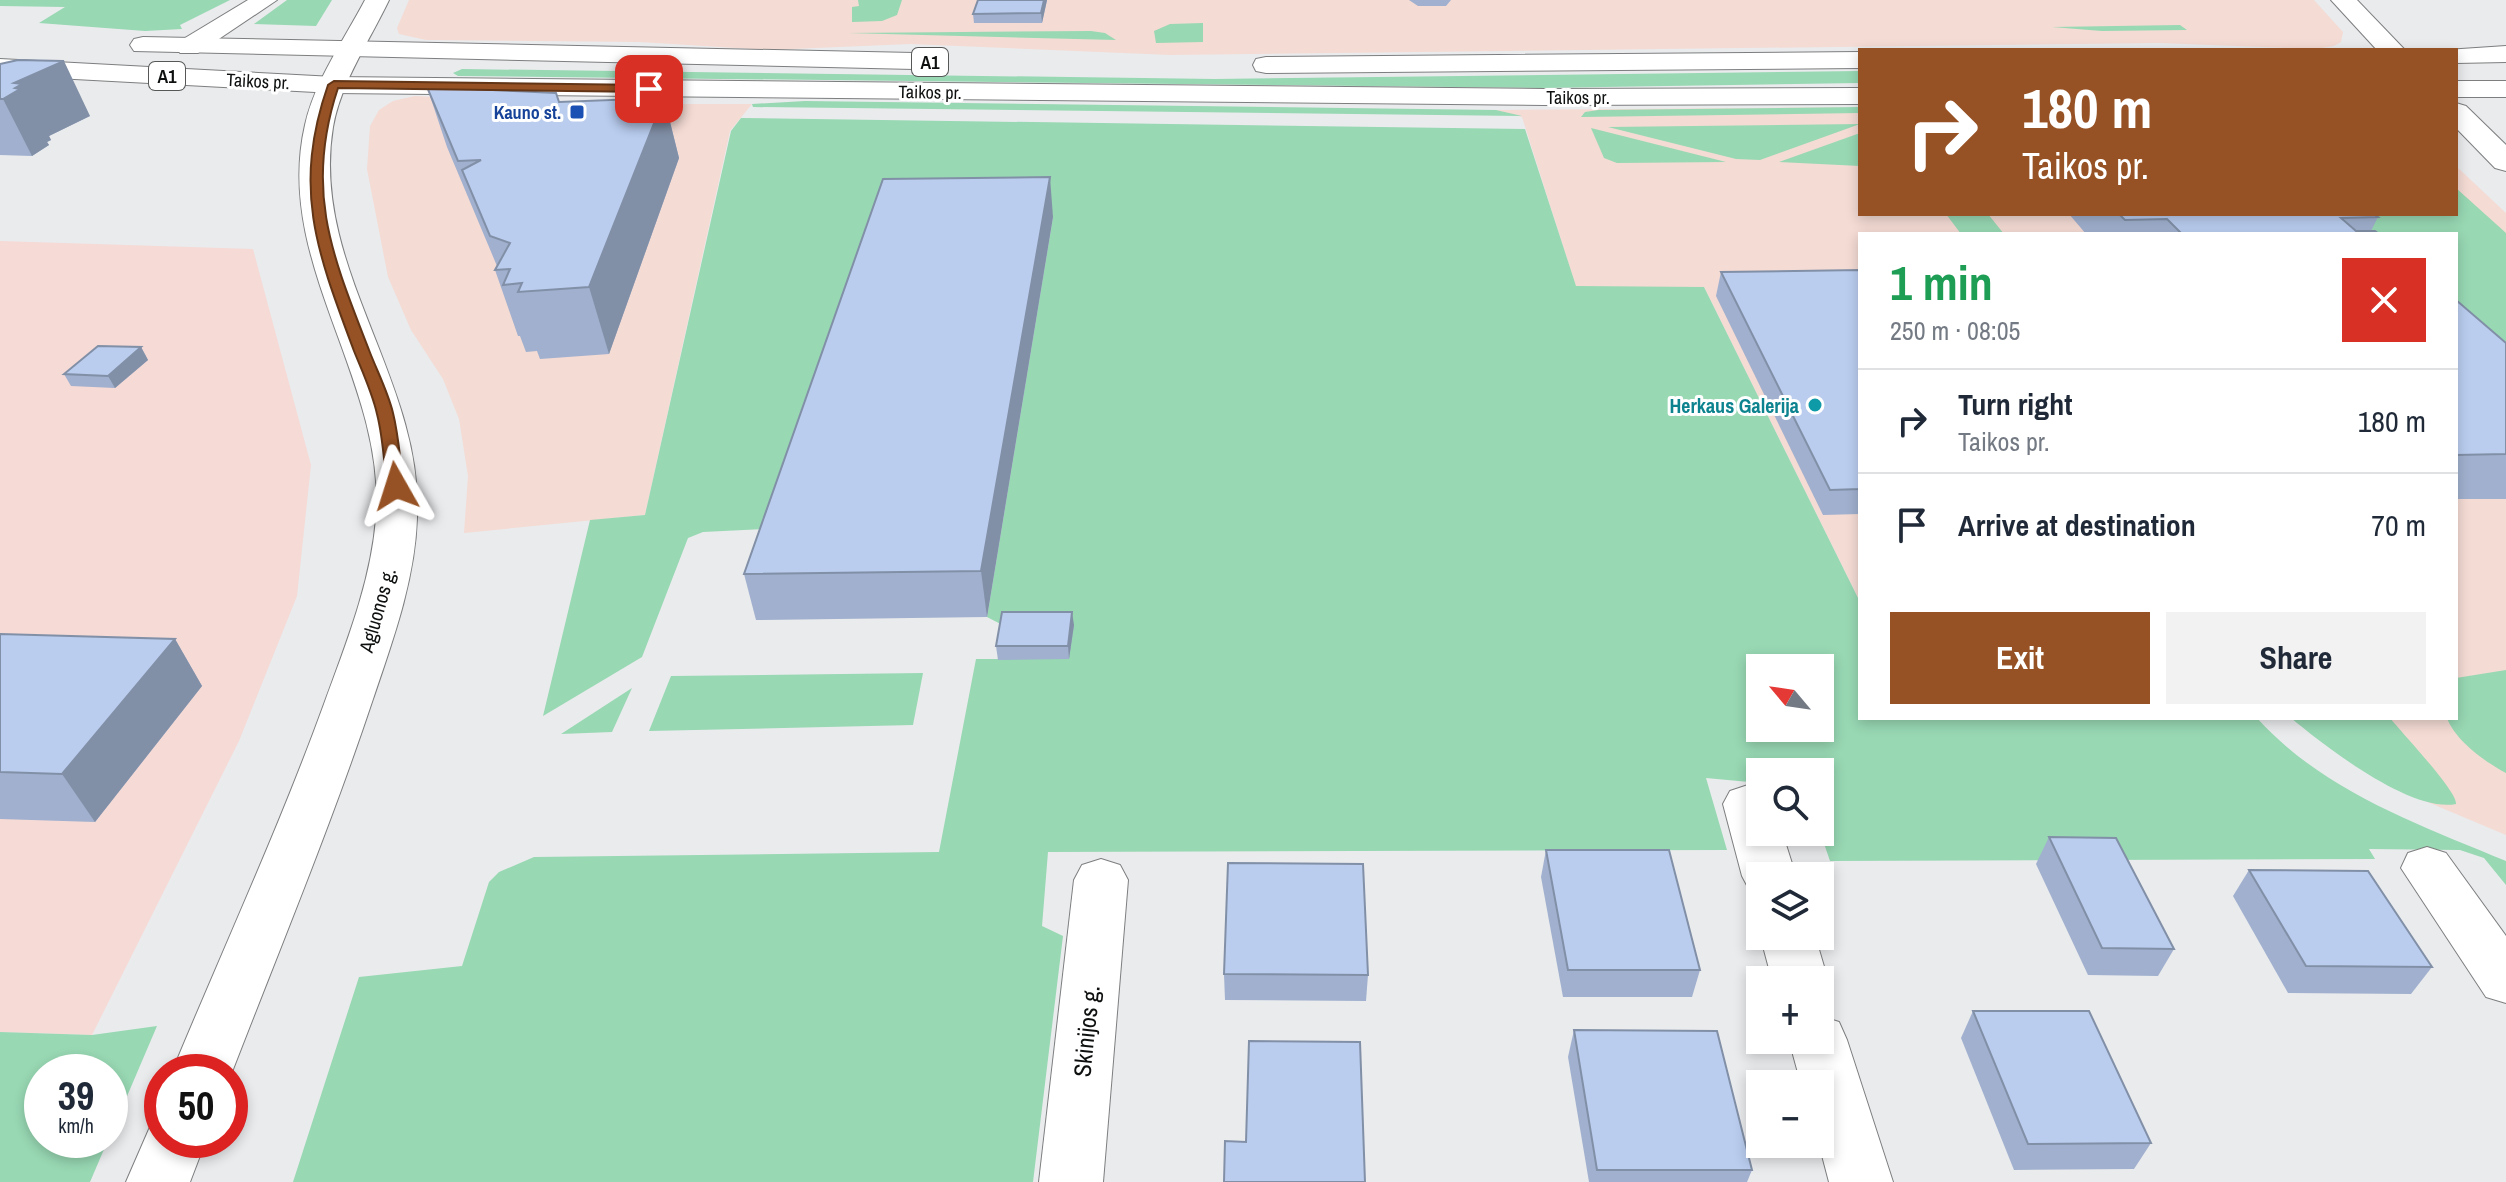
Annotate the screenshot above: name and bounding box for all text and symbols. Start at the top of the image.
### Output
road number: A1 [912,48,948,76]
pin [615,55,683,123]
road number: A1 [149,62,185,90]
street label: Taikos pr. [226,67,290,95]
icon: arrive [627,67,671,111]
text: 180 m [2022,70,2152,145]
street label: Taikos pr. [898,79,962,105]
icon: right [1890,80,1994,184]
street label: Taikos pr. [1546,85,1610,110]
place label: Kauno st. [494,100,561,125]
marker: Kauno st. [568,103,586,121]
text: Taikos pr. [2022,142,2149,190]
text: 1 min [1890,250,1993,315]
button: close [2342,258,2426,342]
text: 250 m · 08:05 [1890,313,2020,348]
text: Turn right [1958,384,2072,424]
place label: Herkaus Galerija [1670,392,1799,419]
marker: Herkaus Galerija [1806,396,1824,414]
icon: right [1890,399,1934,443]
text: 180 m [2358,401,2426,441]
text: Taikos pr. [1958,424,2050,459]
position arrow [354,444,438,528]
icon: arrive [1890,503,1934,547]
text: Arrive at destination [1958,505,2196,545]
text: 70 m [2371,505,2426,545]
street label: Agluonos g. [352,565,402,656]
button: Exit [1890,612,2150,704]
button: Share [2166,612,2426,704]
north arrow [1746,654,1834,742]
map controls [1746,654,1834,1158]
button: search [1746,758,1834,846]
button: layers [1746,862,1834,950]
button: + [1746,966,1834,1054]
street label: Skinijos g. [1065,984,1107,1078]
speed limit sign: 50 [144,1054,248,1158]
text: 39 [58,1069,94,1122]
button: − [1746,1070,1834,1158]
text: km/h [58,1112,94,1139]

